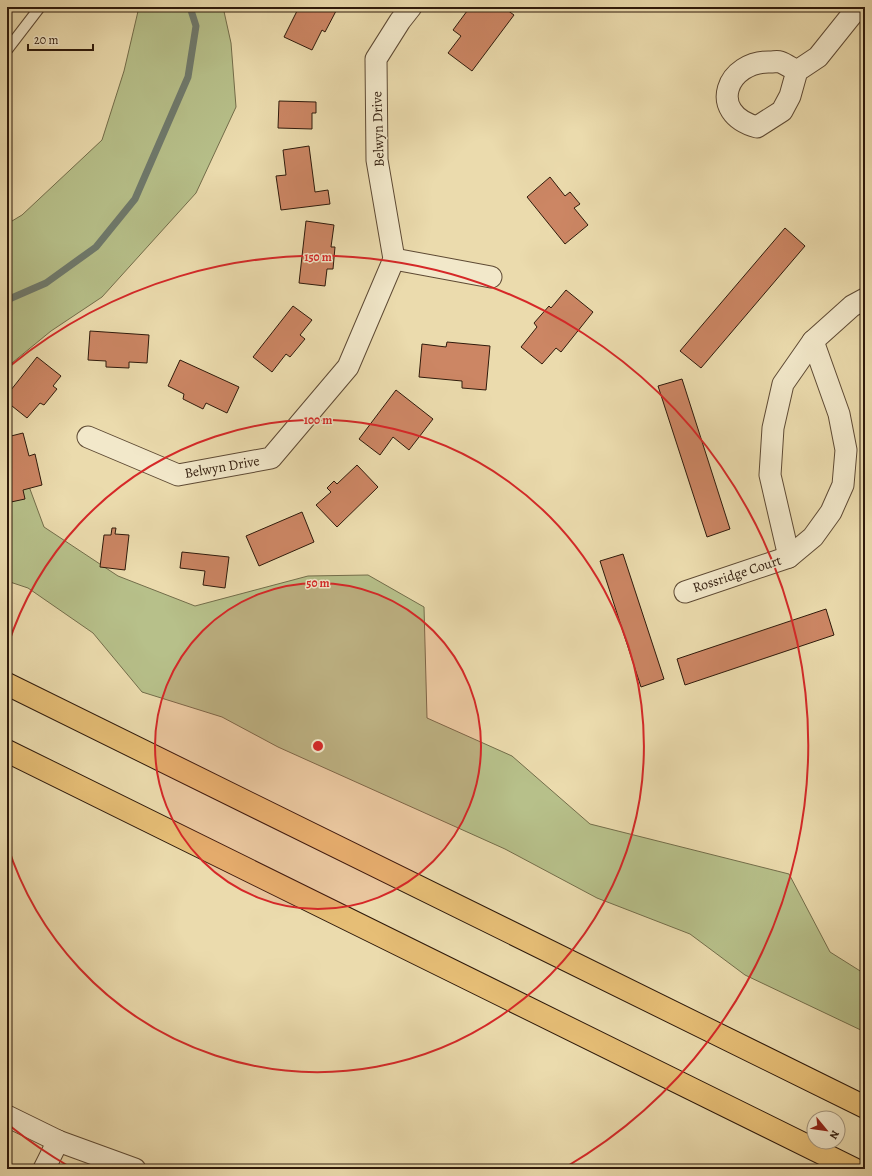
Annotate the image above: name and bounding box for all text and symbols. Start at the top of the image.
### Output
scale bar [28,26,93,52]
text: 20 m [34,32,58,48]
street label: Belwyn Drive [367,91,389,167]
text: 150 m [304,249,332,265]
text: 100 m [304,412,332,428]
street label: Belwyn Drive [183,451,261,483]
street label: Rossridge Court [690,551,784,597]
text: 50 m [306,575,330,591]
centre of rings [311,739,325,753]
north arrow [806,1110,846,1150]
text: N [826,1127,843,1142]

